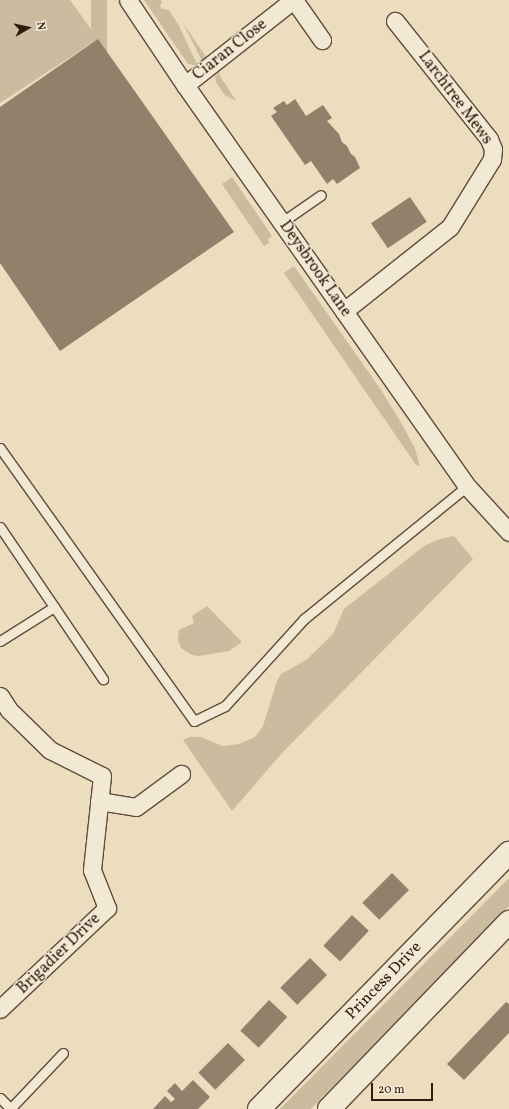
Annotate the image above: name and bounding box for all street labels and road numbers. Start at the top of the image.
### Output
street label: Ciaran Close [189,15,271,85]
street label: Larchtree Mews [414,48,496,148]
street label: Deysbrook Lane [275,217,355,321]
street label: Brigadier Drive [13,910,105,998]
street label: Princess Drive [342,938,426,1024]

